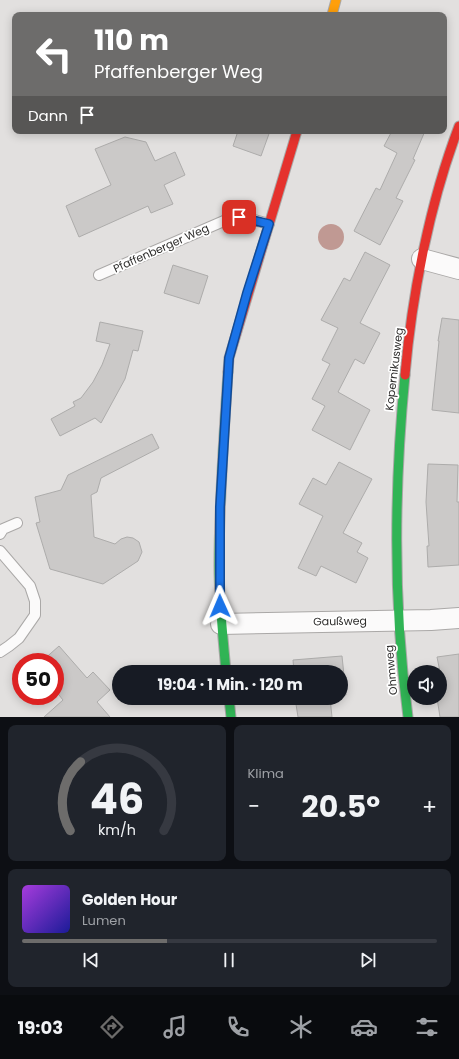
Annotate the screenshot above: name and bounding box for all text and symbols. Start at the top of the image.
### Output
text: 110 m [94,21,169,60]
icon: left [28,28,80,80]
text: Pfaffenberger Weg [94,59,263,84]
icon: arrive [76,104,98,126]
text: Dann [28,105,68,126]
pin [222,200,256,234]
icon: arrive [228,206,250,228]
street label: Pfaffenberger Weg [111,220,211,276]
street label: Kopernikusweg [381,327,407,411]
position arrow [199,585,241,627]
street label: Gaußweg [313,613,367,629]
street label: Ohmweg [381,644,401,696]
speed limit sign: 50 [12,653,64,705]
map controls [407,665,447,705]
button: sound [407,665,447,705]
text: 19:04 · 1 Min. · 120 m [157,674,303,695]
text: Klima [248,764,284,783]
text: 46 [89,770,144,829]
text: 20.5° [302,785,380,828]
text: − [248,791,260,822]
text: + [422,791,437,822]
text: km/h [98,820,136,840]
text: Golden Hour [82,889,177,910]
text: Lumen [82,911,126,930]
icon: previous [80,949,102,971]
icon: pause [218,949,240,971]
icon: next [357,949,379,971]
icon: directions [98,1013,126,1041]
icon: music [161,1013,189,1041]
icon: phone [224,1013,252,1041]
icon: climate [287,1013,315,1041]
icon: car [350,1013,378,1041]
icon: filters [413,1013,441,1041]
text: 19:03 [18,1015,63,1040]

